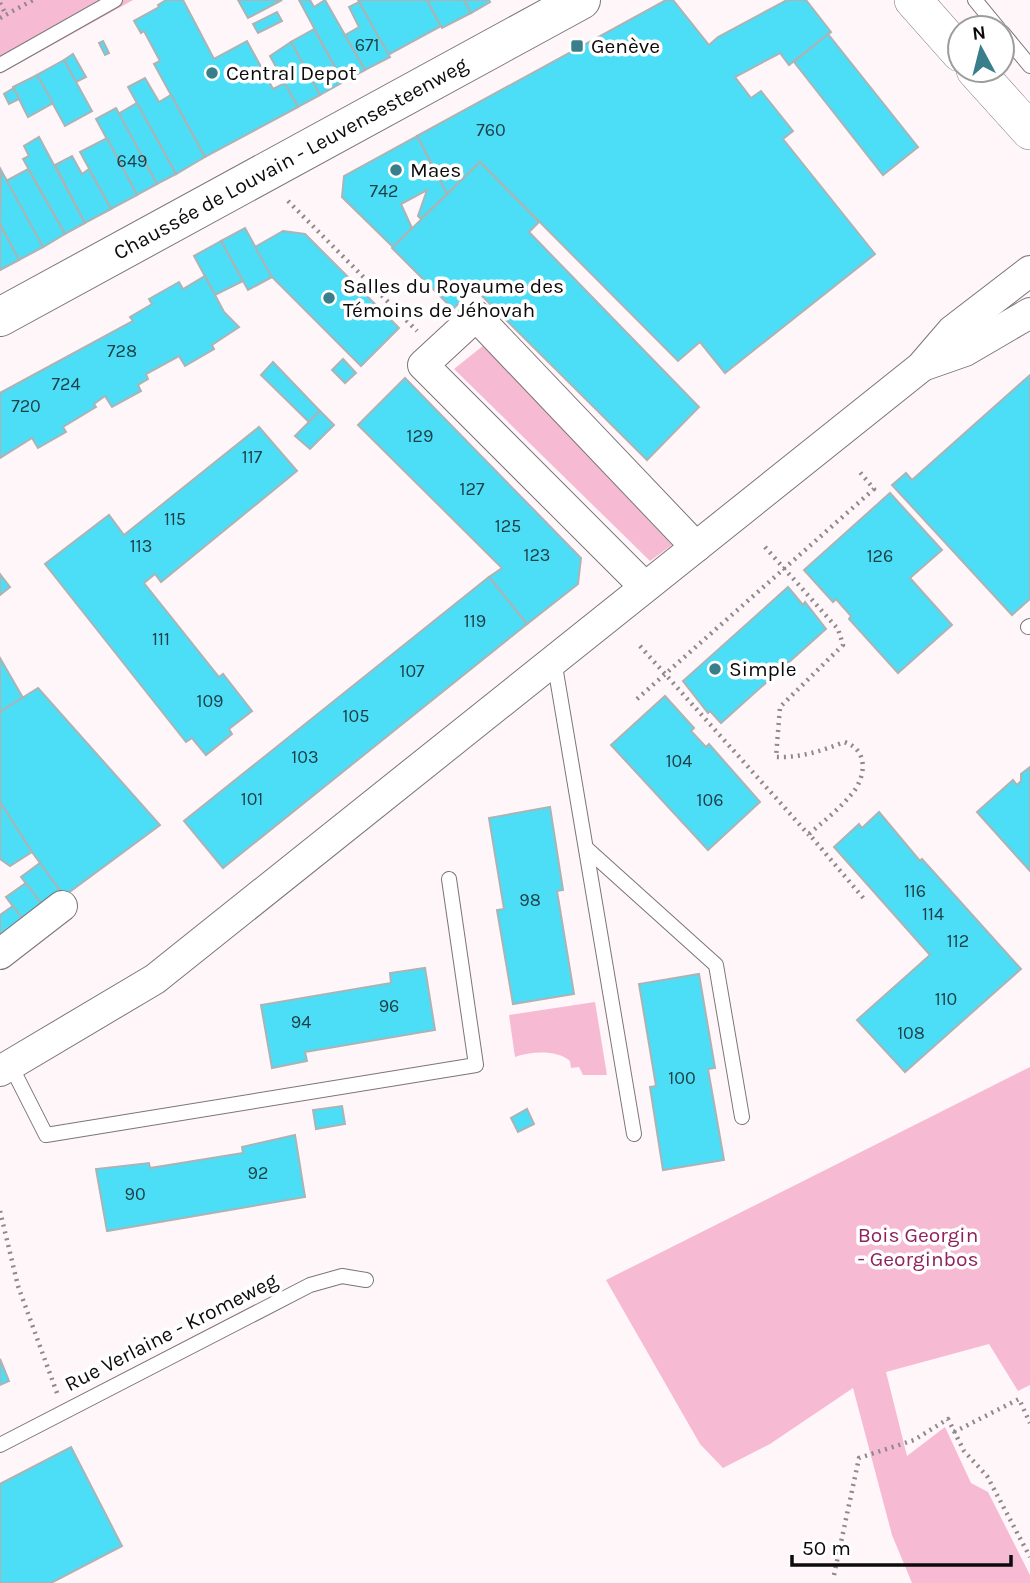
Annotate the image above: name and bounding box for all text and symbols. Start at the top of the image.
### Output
north arrow [946,14,1016,84]
text: N [971,21,987,45]
house number: 671 [355,34,379,56]
place label: Genève [591,34,660,58]
marker: Genève [569,38,585,54]
street label: Chaussée de Louvain - Leuvensesteenweg [109,52,472,265]
place label: Central Depot [226,61,357,85]
marker: Central Depot [204,65,220,81]
house number: 760 [476,119,506,141]
house number: 649 [117,150,147,172]
place label: Maes [410,158,461,182]
marker: Maes [388,162,404,178]
house number: 742 [370,180,398,202]
place label: Salles du Royaume des Témoins de Jéhovah [343,274,564,322]
marker: Salles du Royaume des Témoins de Jéhovah [321,290,337,306]
house number: 728 [107,340,137,362]
house number: 724 [52,373,80,395]
house number: 720 [11,395,41,417]
house number: 129 [407,425,433,447]
house number: 117 [242,446,263,468]
house number: 127 [460,478,485,500]
house number: 115 [164,508,186,530]
house number: 125 [495,515,521,537]
house number: 113 [130,535,152,557]
house number: 123 [523,544,551,566]
house number: 126 [867,545,893,567]
house number: 119 [464,610,486,632]
house number: 111 [152,628,170,650]
place label: Simple [729,657,797,681]
house number: 107 [399,660,425,682]
marker: Simple [707,661,723,677]
house number: 109 [196,690,224,712]
house number: 105 [343,705,369,727]
house number: 103 [291,746,319,768]
house number: 104 [666,750,692,772]
house number: 101 [241,788,263,810]
house number: 106 [697,789,723,811]
house number: 116 [904,880,926,902]
house number: 98 [519,889,541,911]
house number: 114 [922,903,944,925]
house number: 112 [947,930,969,952]
house number: 110 [935,988,957,1010]
house number: 96 [379,995,399,1017]
house number: 94 [291,1011,311,1033]
house number: 108 [897,1022,925,1044]
house number: 100 [668,1067,696,1089]
house number: 92 [248,1162,268,1184]
house number: 90 [124,1183,146,1205]
park label: Bois Georgin - Georginbos [857,1223,979,1271]
street label: Rue Verlaine - Kromeweg [61,1268,281,1396]
scale bar [792,1524,1011,1568]
text: 50 m [802,1536,851,1560]

